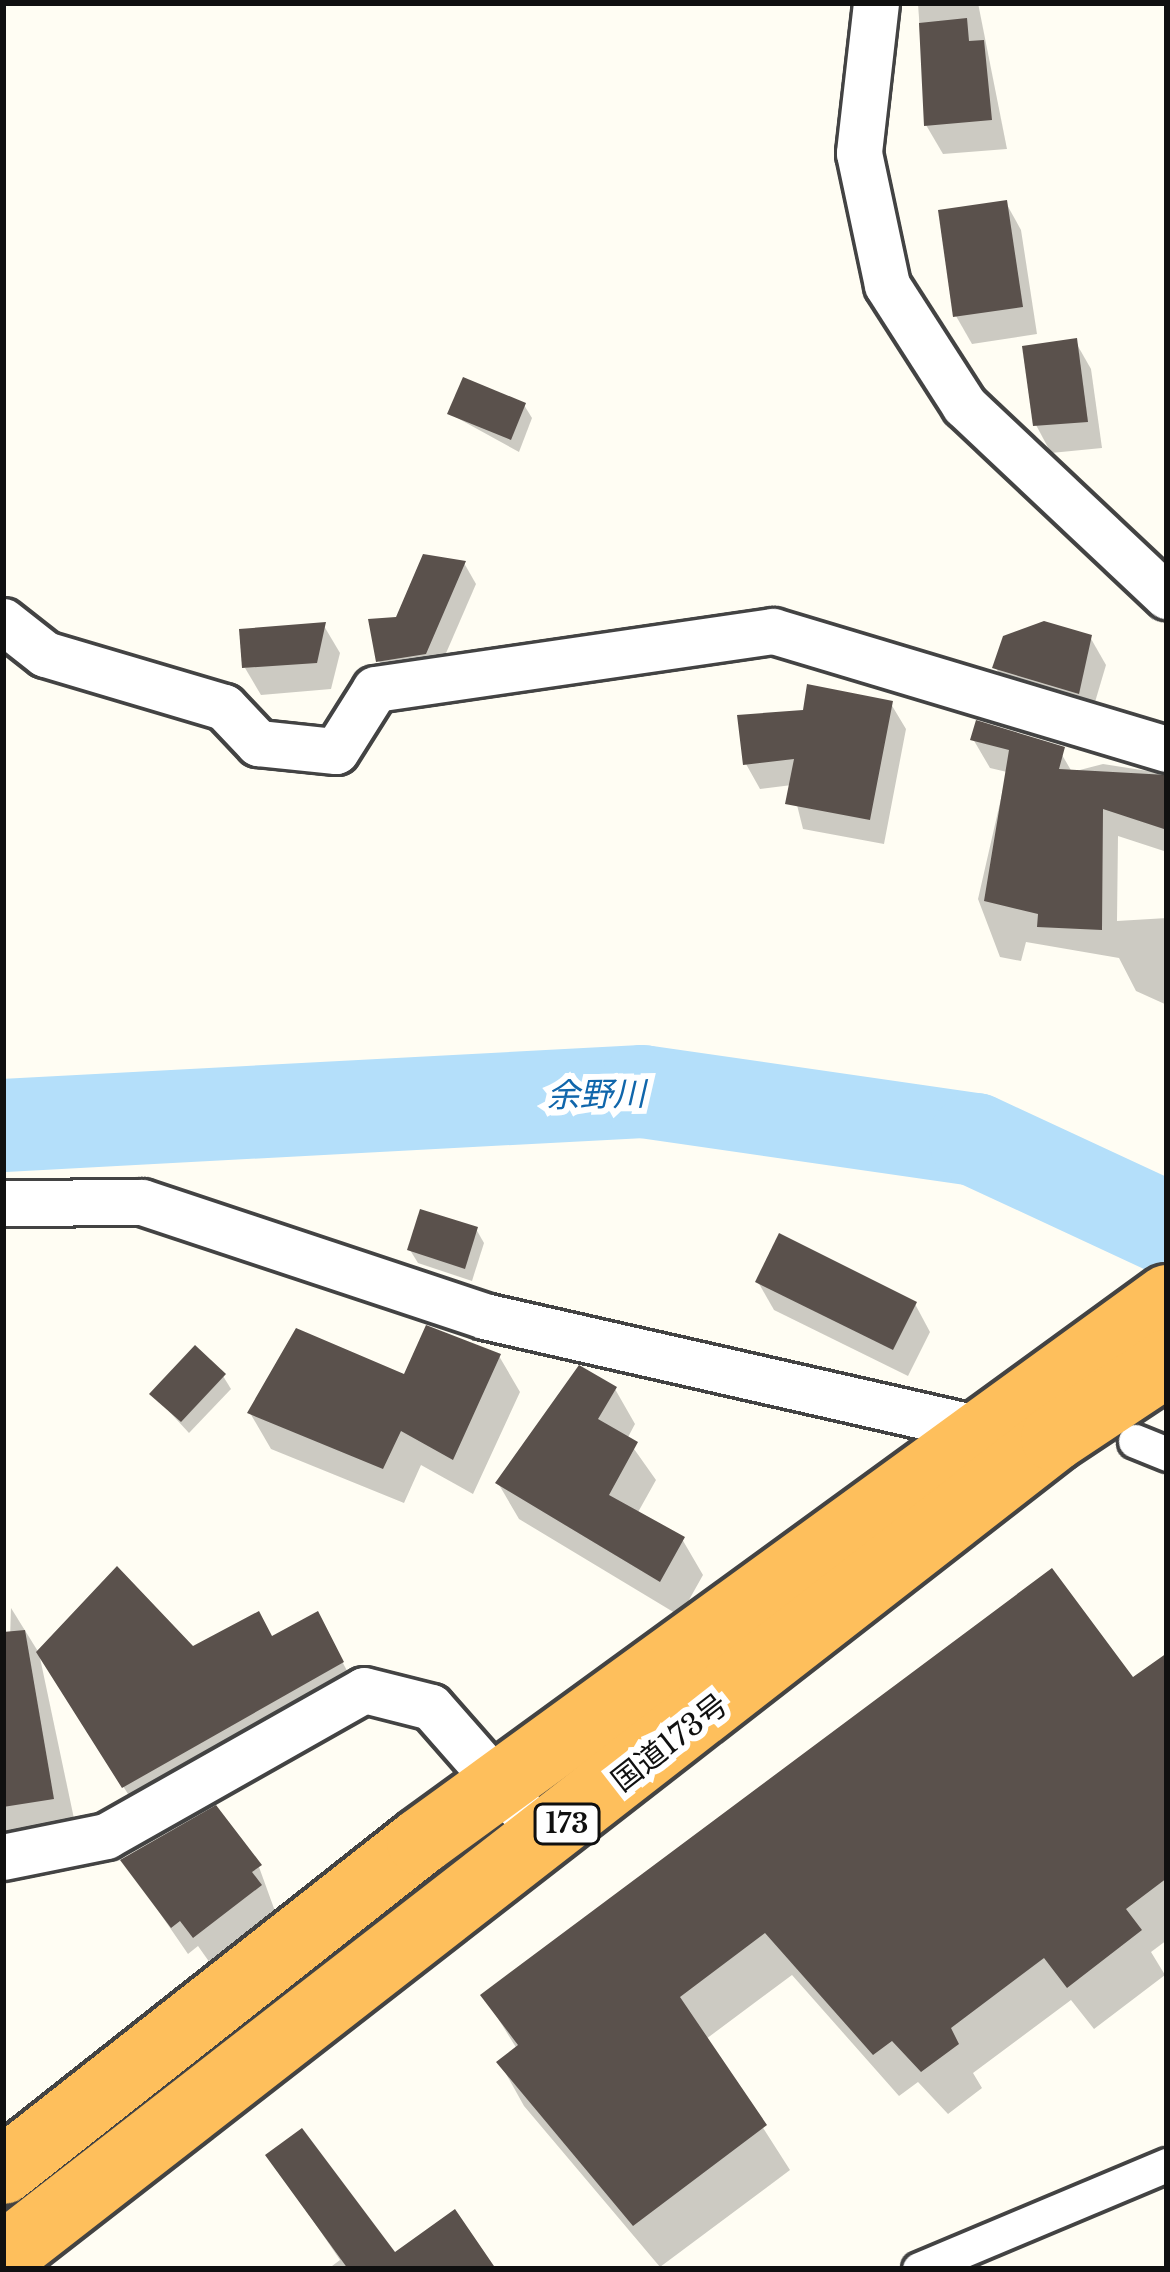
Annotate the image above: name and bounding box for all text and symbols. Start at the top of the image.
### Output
water label: 余野川 [546,1074,646,1116]
street label: 国道173号 [605,1687,735,1799]
road number: 173 [531,1803,603,1845]

